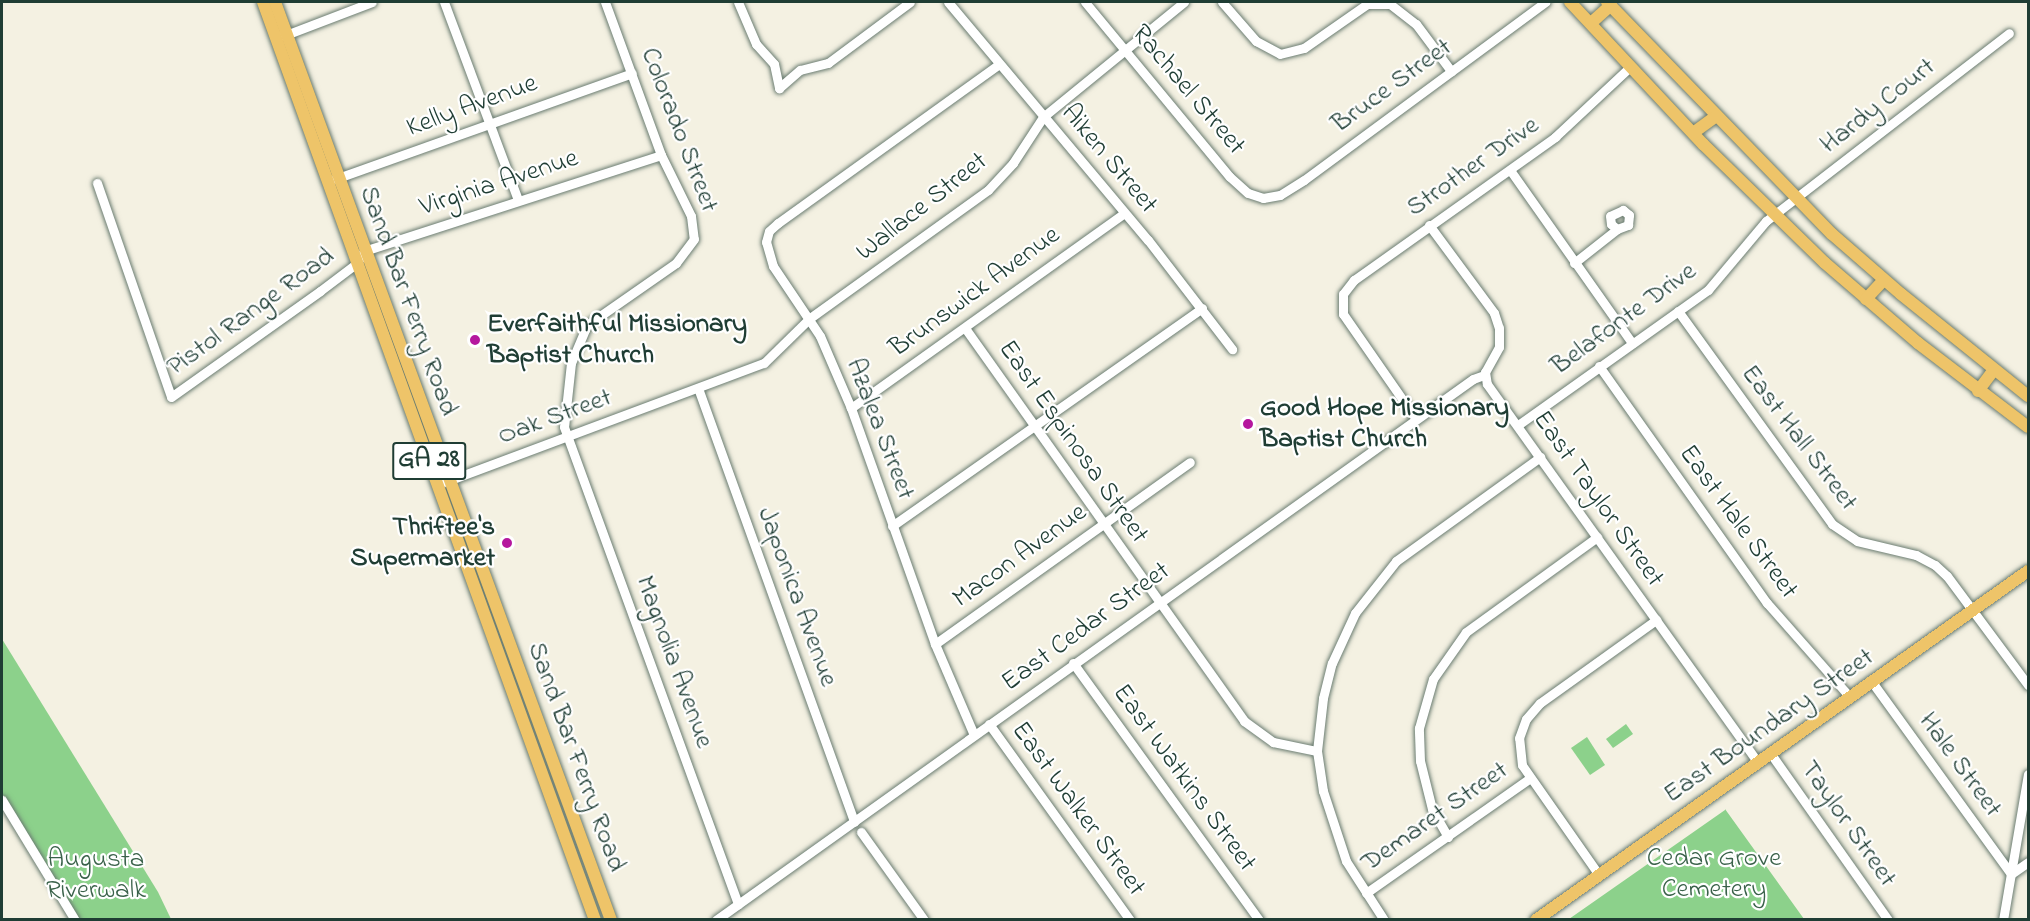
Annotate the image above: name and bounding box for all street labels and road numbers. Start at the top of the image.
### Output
street label: Rachael Street [1124,18,1252,162]
street label: Bruce Street [1326,32,1458,140]
street label: Colorado Street [633,43,725,217]
street label: Hardy Court [1814,51,1942,161]
street label: Kelly Avenue [402,67,542,145]
street label: Aiken Street [1054,97,1164,221]
street label: Strother Drive [1401,109,1545,225]
street label: Virginia Avenue [416,142,582,224]
street label: Wallace Street [850,146,994,268]
street label: Sand Bar Ferry Road [351,182,465,420]
street label: Brunswick Avenue [883,219,1067,365]
street label: Pistol Range Road [161,240,341,384]
street label: Belafonte Drive [1545,255,1703,383]
street label: East Espinosa Street [991,334,1155,550]
street label: Azalea Street [838,354,922,504]
street label: East Hall Street [1734,359,1864,517]
street label: Oak Street [494,381,616,453]
street label: East Taylor Street [1525,405,1671,593]
road number: GA 28 [392,438,466,484]
street label: East Hale Street [1671,439,1805,605]
street label: Macon Avenue [947,497,1093,615]
street label: Japonica Avenue [750,503,844,691]
street label: East Cedar Street [995,555,1177,699]
street label: Magnolia Avenue [628,571,720,753]
street label: Sand Bar Ferry Road [519,638,633,876]
street label: East Boundary Street [1658,641,1880,811]
street label: East Watkins Street [1105,678,1263,878]
street label: Hale Street [1911,706,2009,824]
street label: East Walker Street [1004,715,1152,903]
street label: Demaret Street [1355,754,1515,880]
street label: Taylor Street [1793,755,1903,893]

